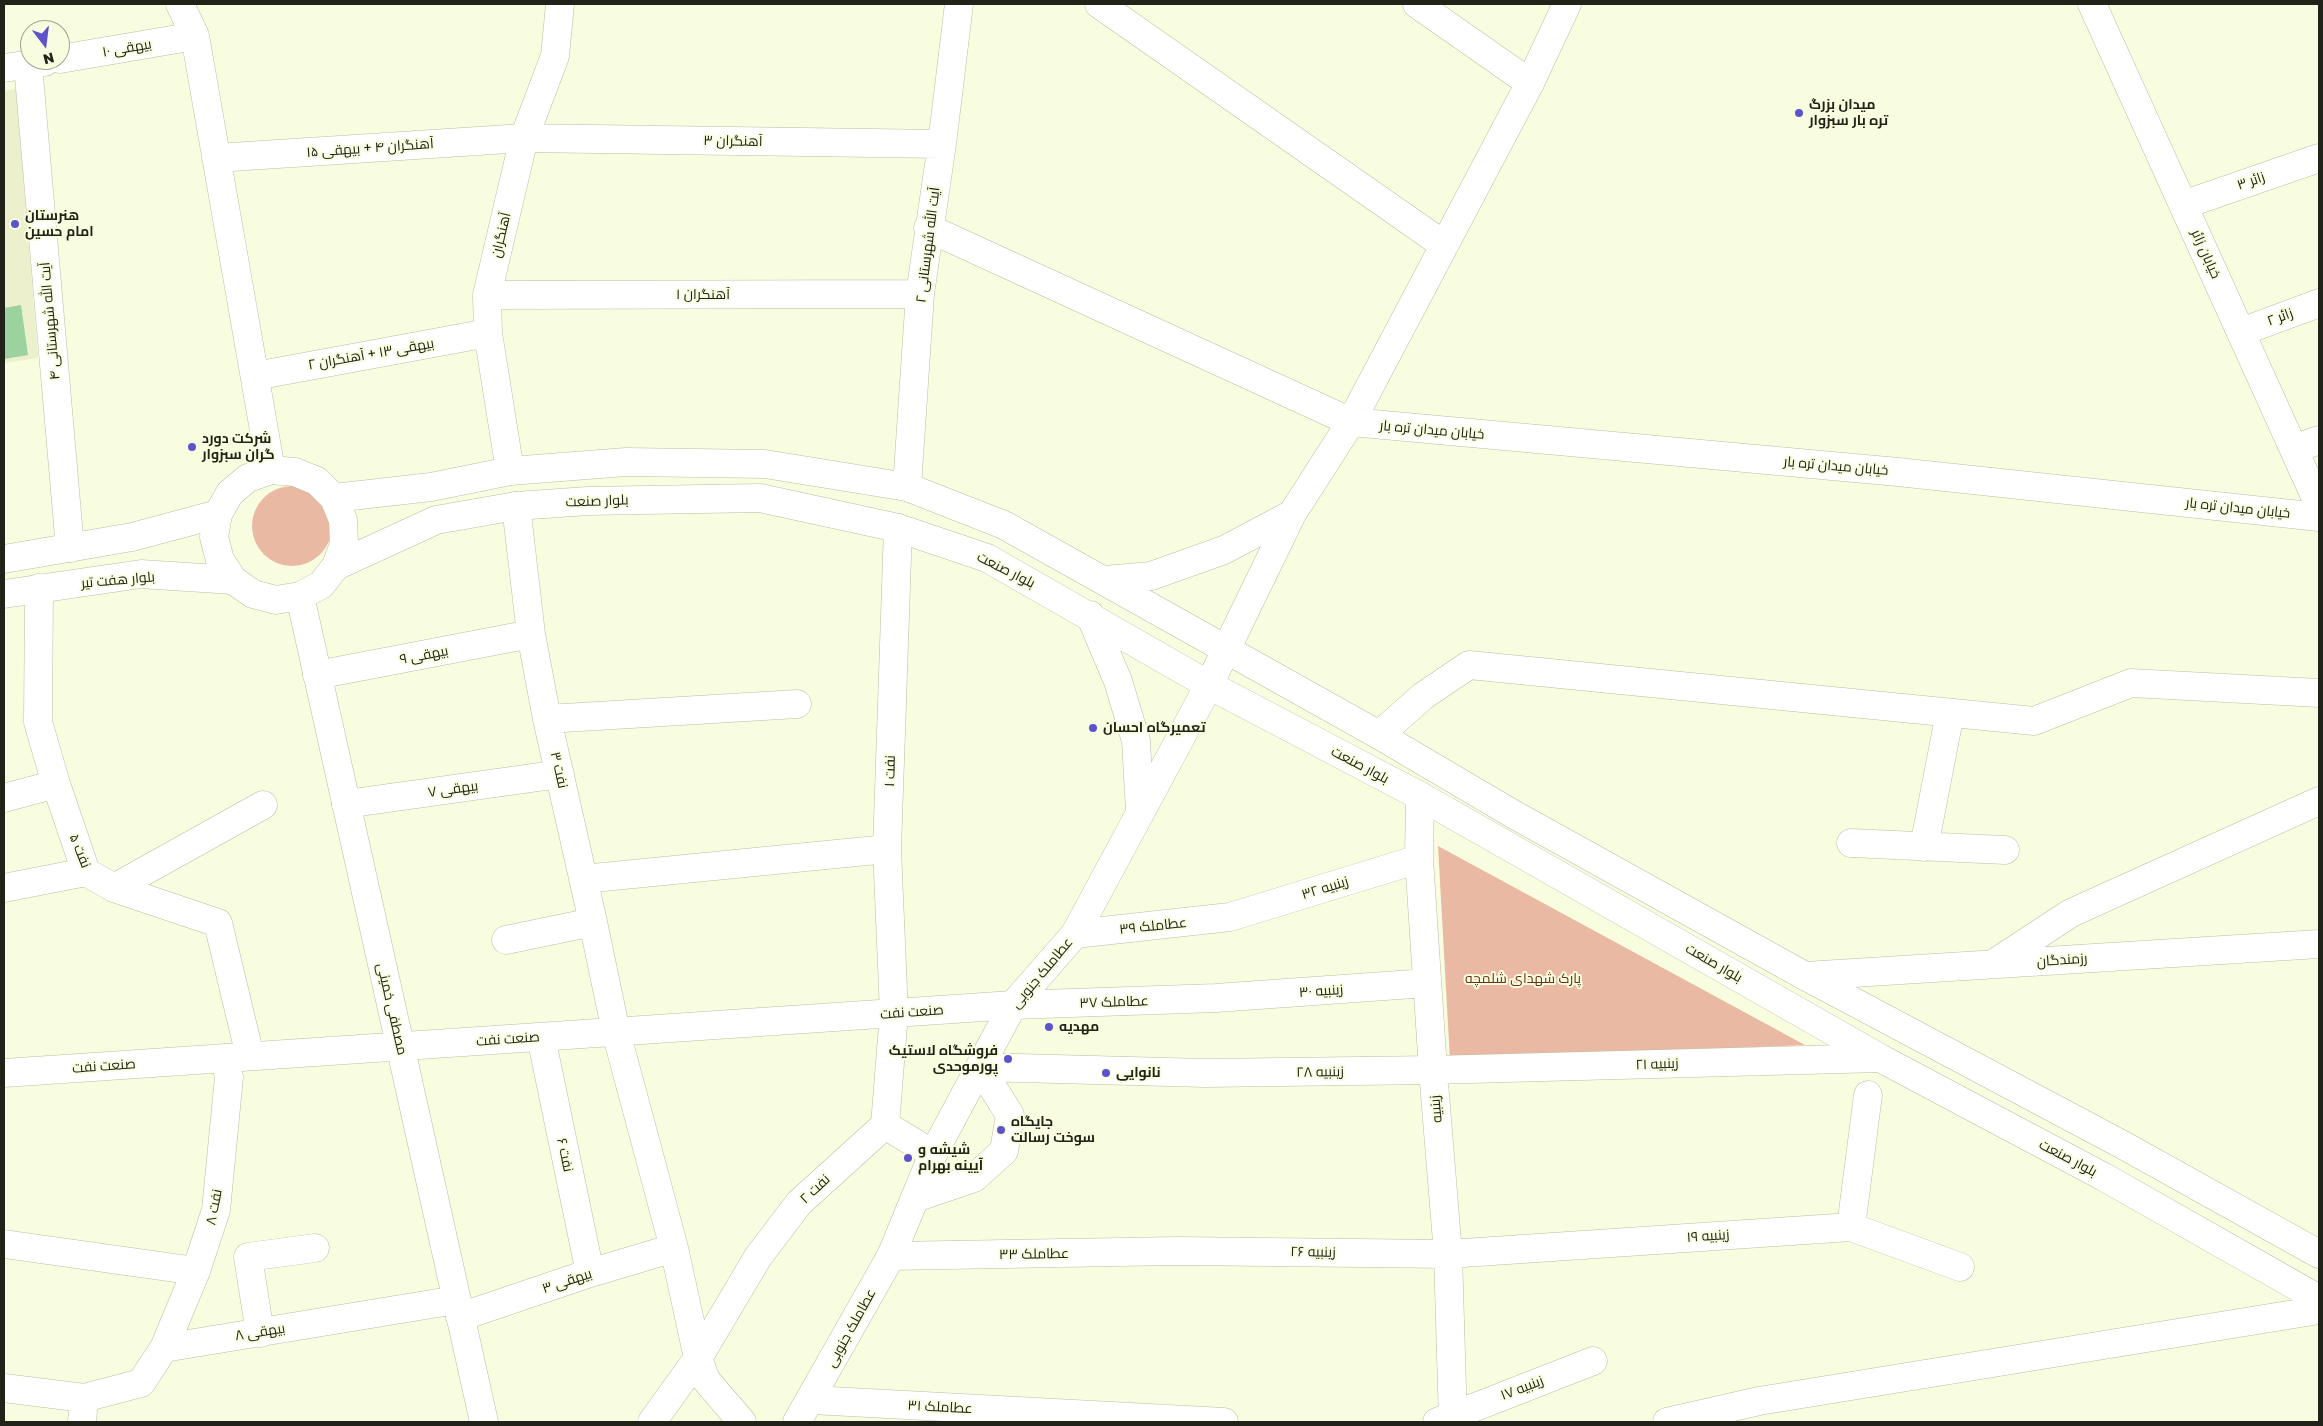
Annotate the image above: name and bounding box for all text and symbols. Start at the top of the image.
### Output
north arrow [20,20,70,70]
street label: بیهقی ۱۰ [101,35,153,61]
text: N [41,49,56,69]
place label: میدان بزرگ تره بار سبزوار [1809,97,1888,130]
marker: میدان بزرگ تره بار سبزوار [1793,107,1805,119]
street label: آهنگران ۳ [703,132,763,150]
street label: آهنگران ۴ + بیهقی ۱۵ [306,135,434,161]
street label: زائر ۳ [2235,168,2267,194]
street label: آیت الله شهرستانی ۲ [913,186,943,304]
place label: هنرستان امام حسین [25,208,94,240]
street label: آهنگران [488,211,514,259]
marker: هنرستان امام حسین [9,218,21,230]
street label: خیابان زائر [2188,227,2224,281]
street label: آیت الله شهرستانی ۴ [36,261,64,381]
street label: آهنگران ۱ [676,287,730,303]
street label: زائر ۲ [2265,305,2295,329]
street label: بیهقی ۱۳ + آهنگران ۲ [307,335,435,373]
street label: خیابان میدان تره بار [1379,417,1485,443]
place label: شرکت دورد گران سبزوار [202,431,275,464]
marker: شرکت دورد گران سبزوار [186,441,198,453]
street label: خیابان میدان تره بار [1783,453,1889,479]
street label: بلوار صنعت [565,492,629,510]
street label: خیابان میدان تره بار [2185,494,2291,522]
street label: بلوار صنعت [974,548,1038,592]
street label: بلوار هفت تیر [80,568,156,592]
street label: بیهقی ۹ [398,642,450,668]
place label: تعمیرگاه احسان [1103,720,1205,736]
marker: تعمیرگاه احسان [1087,722,1099,734]
street label: بلوار صنعت [1328,743,1392,787]
street label: نفت ۳ [547,750,571,790]
street label: نفت ۱ [881,755,899,787]
street label: بیهقی ۷ [427,777,479,801]
street label: نفت ۵ [66,832,94,870]
street label: زینبیه ۳۲ [1299,873,1351,903]
street label: عطاملک ۳۹ [1118,914,1188,938]
street label: عطاملک جنوبی [1008,934,1076,1012]
street label: بلوار صنعت [1683,940,1745,986]
street label: رزمندگان [2036,950,2088,970]
street label: مصطفی خمینی [373,961,411,1057]
park label: پارک شهدای شلمچه [1465,971,1581,987]
street label: زینبیه ۳۰ [1298,981,1344,1001]
street label: عطاملک ۳۷ [1079,992,1149,1012]
street label: صنعت نفت [880,1001,944,1023]
place label: مهدیه [1059,1019,1099,1035]
marker: مهدیه [1043,1021,1055,1033]
street label: صنعت نفت [476,1028,540,1050]
place label: فروشگاه لاستیک پورموحدی [889,1043,998,1076]
marker: فروشگاه لاستیک پورموحدی [1002,1053,1014,1065]
street label: صنعت نفت [72,1055,136,1077]
street label: زینبیه ۲۱ [1635,1055,1679,1073]
street label: زینبیه ۲۸ [1296,1063,1344,1081]
place label: نانوایی [1116,1065,1161,1081]
marker: نانوایی [1100,1067,1112,1079]
street label: زینبیه [1426,1094,1446,1124]
place label: جایگاه سوخت رسالت [1011,1114,1095,1146]
marker: جایگاه سوخت رسالت [995,1124,1007,1136]
street label: نفت ۶ [553,1136,577,1174]
street label: بلوار صنعت [2036,1136,2100,1180]
place label: شیشه و آیینه بهرام [918,1142,983,1174]
marker: شیشه و آیینه بهرام [902,1152,914,1164]
street label: نفت ۲ [796,1171,834,1207]
street label: نفت ۸ [202,1188,226,1226]
street label: زینبیه ۱۹ [1686,1226,1730,1246]
street label: زینبیه ۲۶ [1290,1243,1336,1261]
street label: عطاملک ۳۳ [999,1245,1069,1263]
street label: بیهقی ۳ [540,1265,594,1297]
street label: عطاملک جنوبی [823,1286,879,1370]
street label: بیهقی ۸ [234,1320,286,1344]
street label: زینبیه ۱۷ [1498,1372,1546,1404]
street label: عطاملک ۳۱ [907,1397,973,1417]

